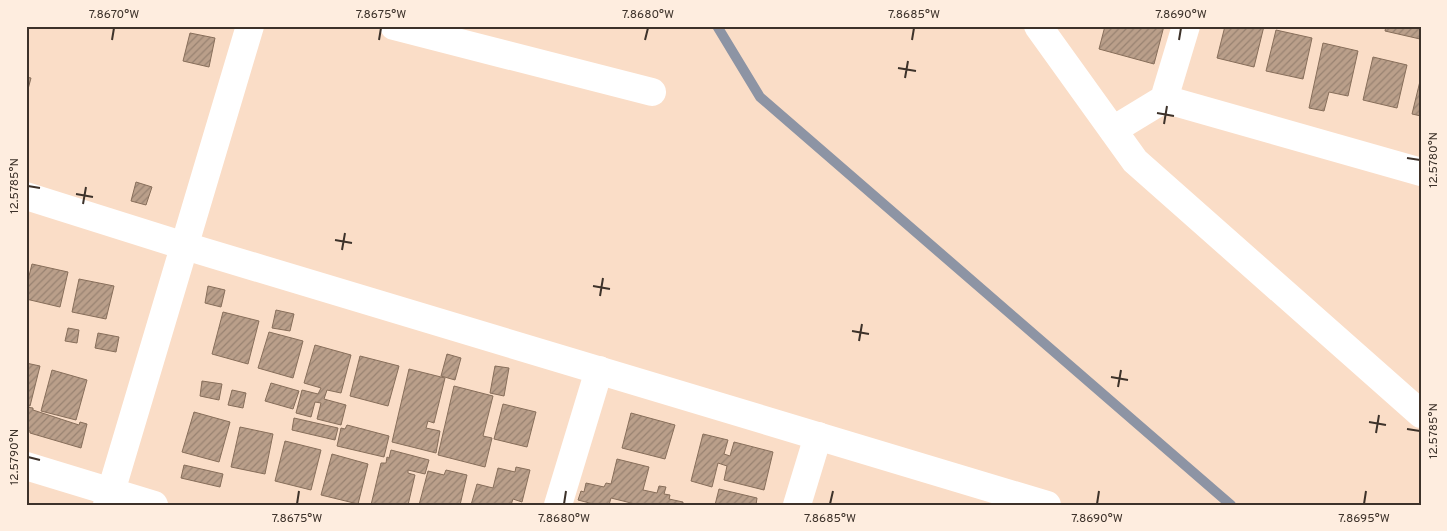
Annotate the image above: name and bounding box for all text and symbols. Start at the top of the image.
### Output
text: 7.8670°W [89,7,139,23]
text: 7.8675°W [356,7,406,23]
text: 7.8680°W [622,7,674,23]
text: 7.8685°W [888,7,940,23]
text: 7.8690°W [1155,7,1207,23]
text: 12.5780°N [1426,132,1442,188]
text: 12.5785°N [7,158,23,214]
text: 12.5785°N [1426,403,1442,459]
text: 12.5790°N [7,429,23,485]
text: 7.8675°W [272,511,322,527]
text: 7.8680°W [538,511,590,527]
text: 7.8685°W [804,511,856,527]
text: 7.8690°W [1071,511,1123,527]
text: 7.8695°W [1338,511,1390,527]

